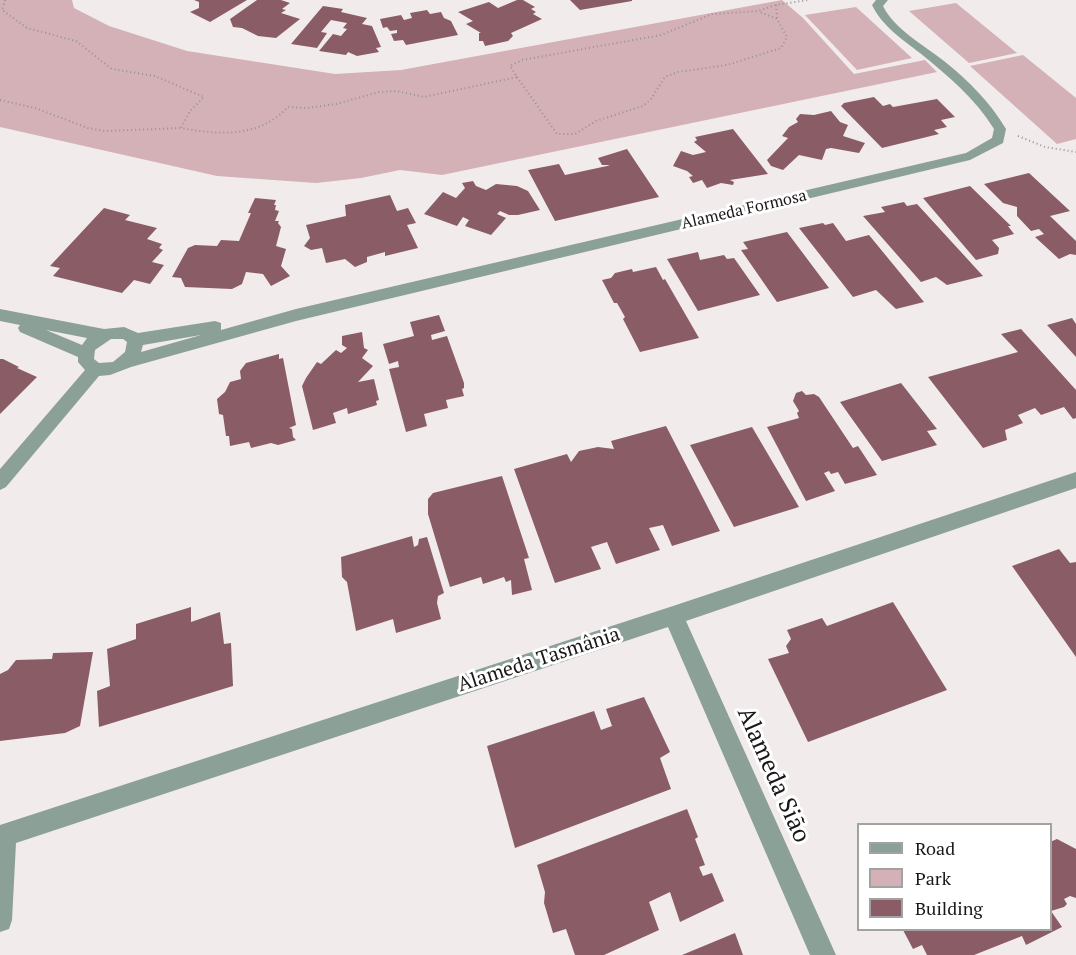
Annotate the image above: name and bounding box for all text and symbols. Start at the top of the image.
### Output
street label: Alameda Formosa [680,186,808,234]
street label: Alameda Tasmânia [455,622,623,698]
street label: Alameda Sião [730,703,816,847]
legend [857,823,1052,931]
text: Road [915,836,955,860]
text: Park [915,866,951,890]
text: Building [915,896,983,920]

